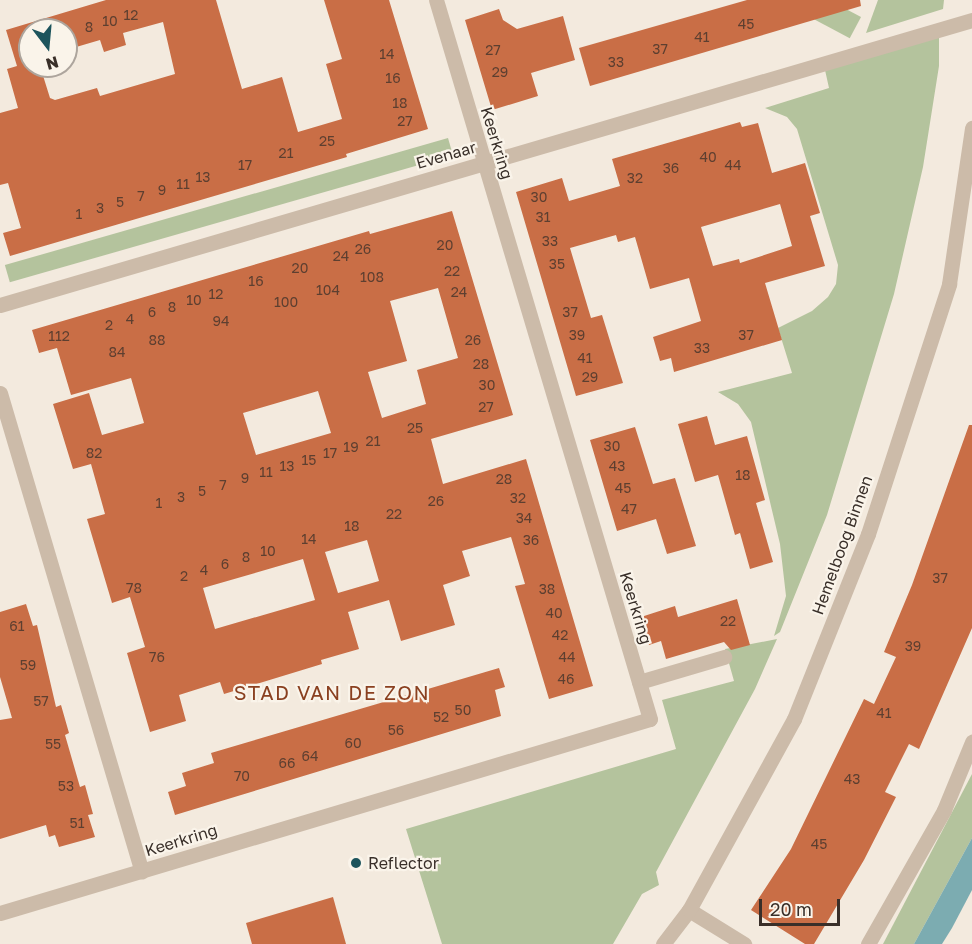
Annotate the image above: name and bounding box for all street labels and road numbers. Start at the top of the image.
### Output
street label: Keerkring [477,104,517,182]
street label: Evenaar [414,137,478,173]
street label: Hemelboog Binnen [808,473,876,617]
street label: Keerkring [616,569,656,647]
street label: Keerkring [142,820,220,860]

